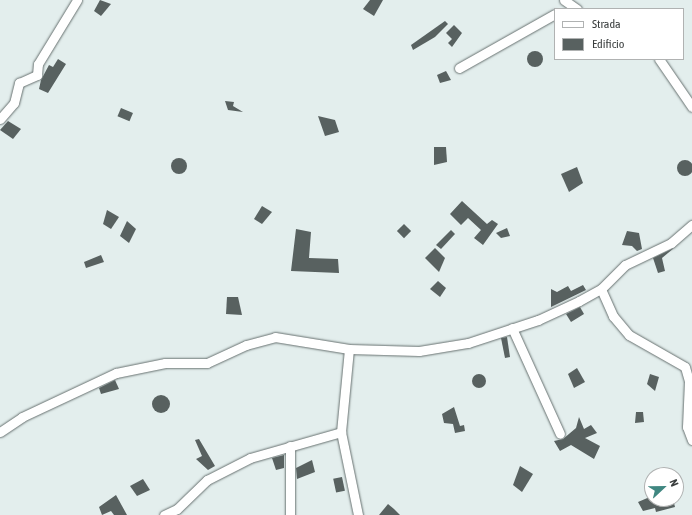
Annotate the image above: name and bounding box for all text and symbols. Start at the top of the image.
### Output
legend [554,8,684,60]
text: Strada [592,17,621,31]
text: Edificio [592,37,624,51]
north arrow [644,467,684,507]
text: N [667,478,681,488]

